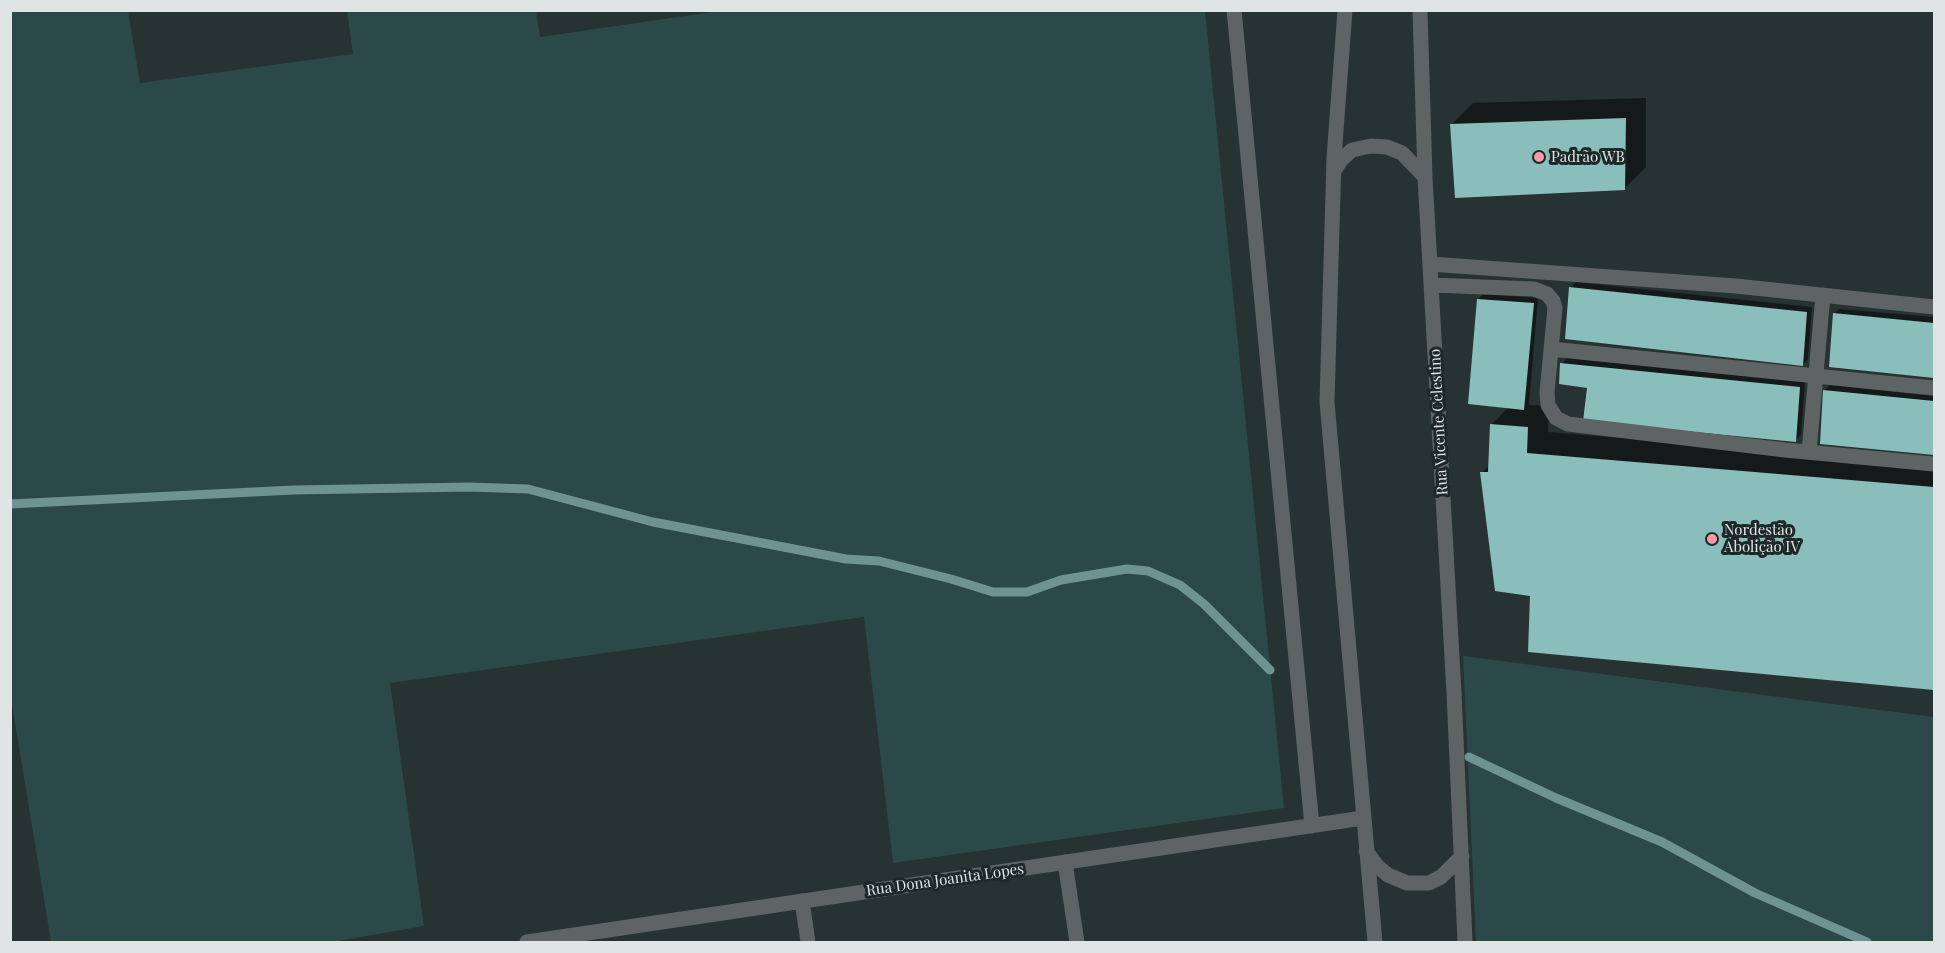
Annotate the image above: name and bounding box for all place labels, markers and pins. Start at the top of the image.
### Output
place label: Padrão WB [1551,148,1625,166]
marker: Padrão WB [1532,150,1546,164]
place label: Nordestão Abolição IV [1724,521,1800,556]
marker: Nordestão Abolição IV [1705,532,1719,546]

